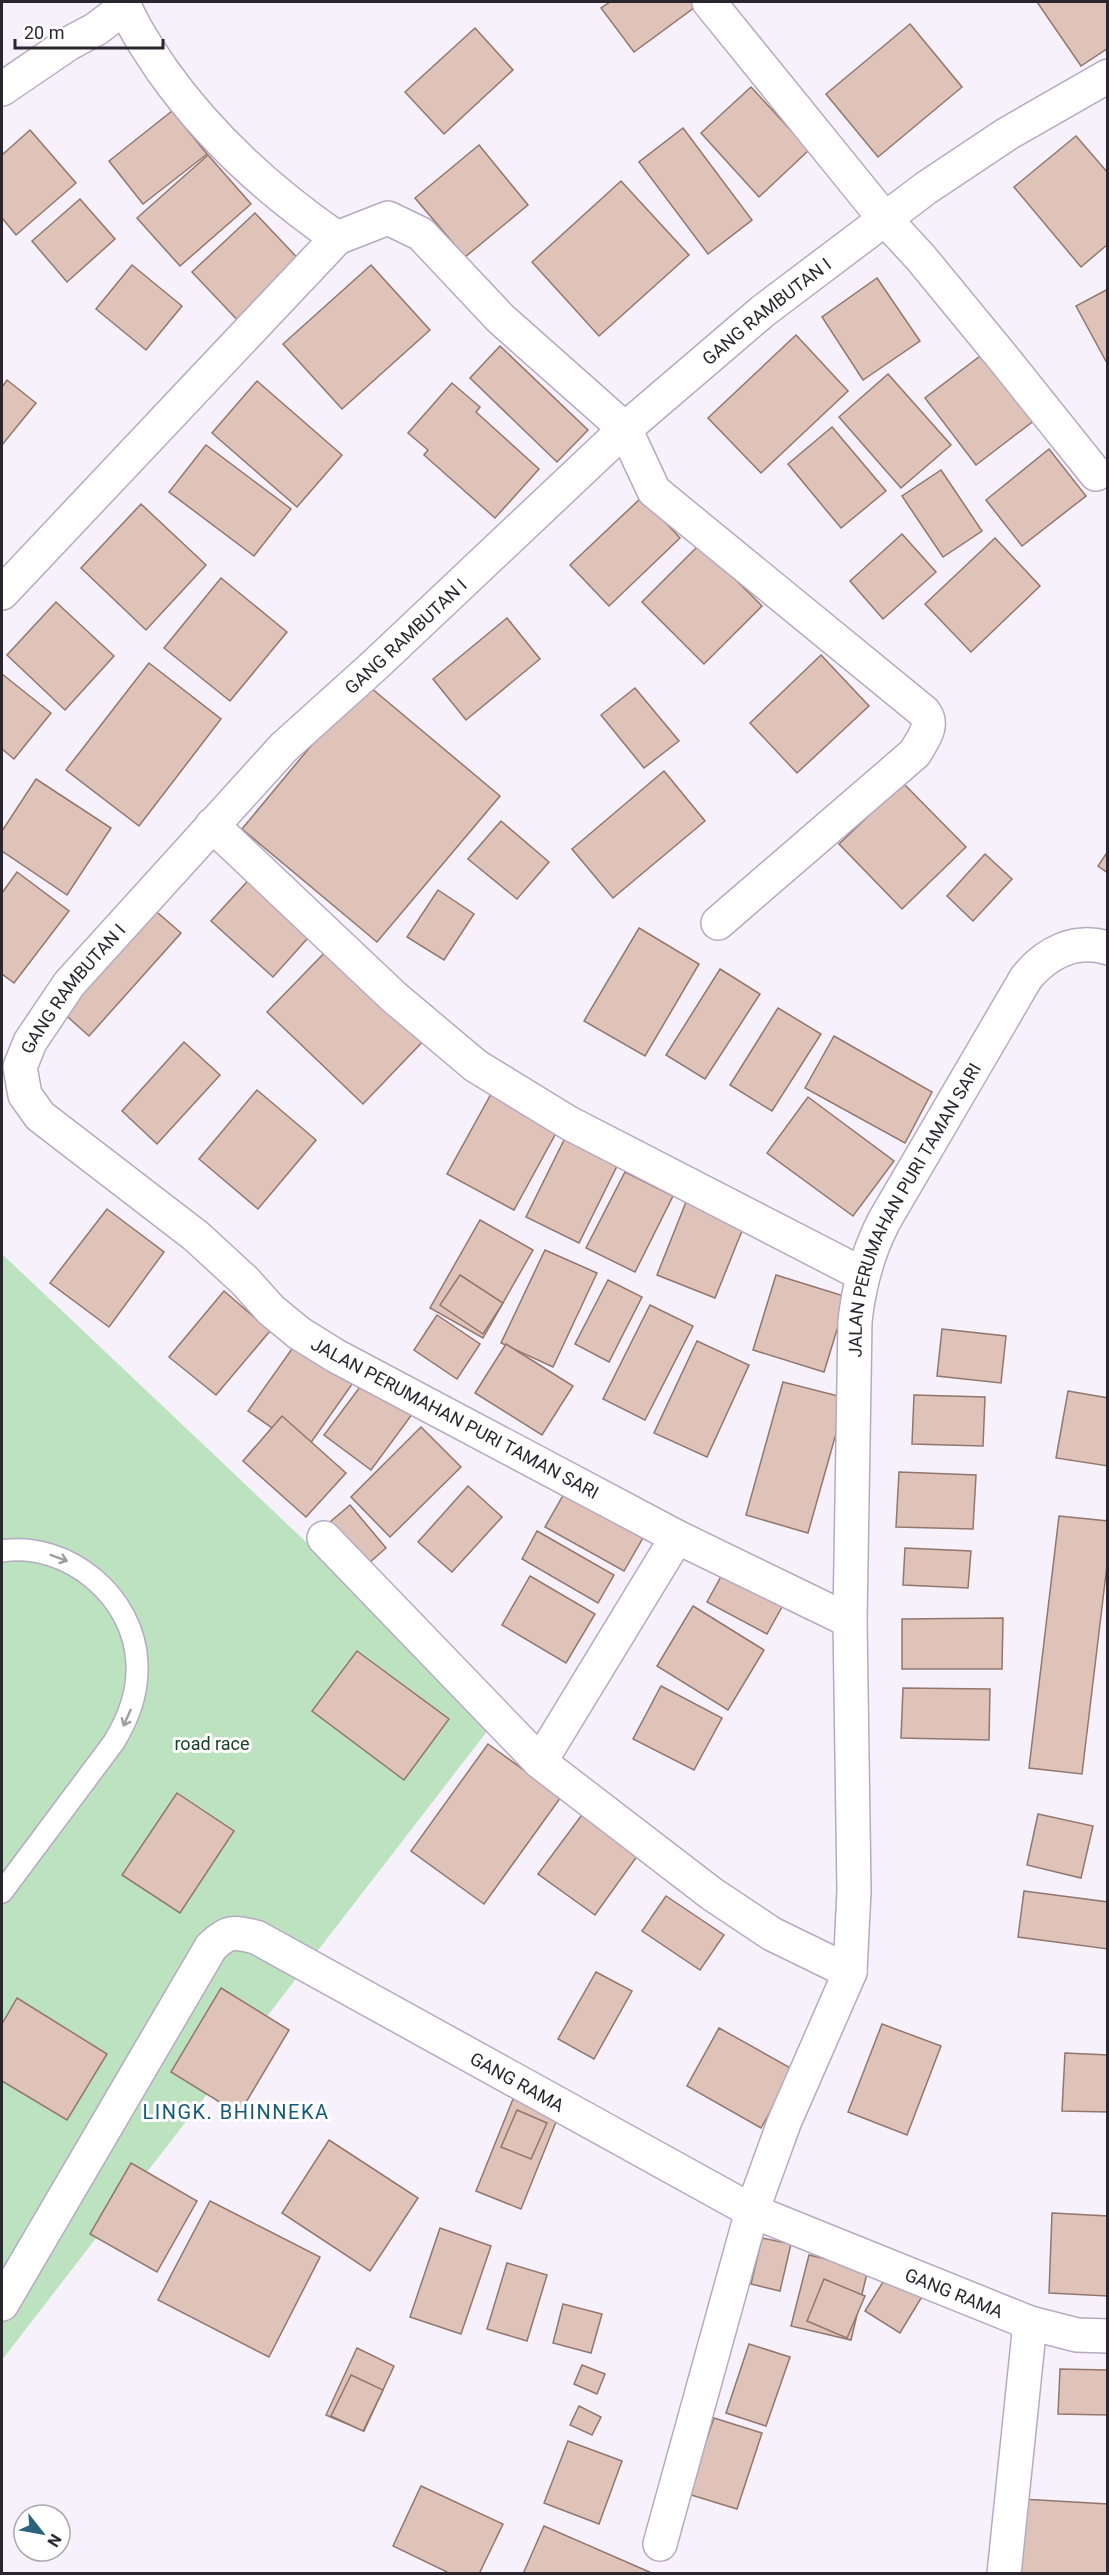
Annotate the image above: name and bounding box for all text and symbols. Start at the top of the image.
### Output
scale bar [15,12,164,50]
text: 20 m [24,22,64,43]
street label: GANG RAMBUTAN I [698,253,835,369]
street label: GANG RAMBUTAN I [340,574,471,698]
street label: GANG RAMBUTAN I [16,919,129,1056]
street label: JALAN PERUMAHAN PURI TAMAN SARI [844,1059,985,1358]
street label: JALAN PERUMAHAN PURI TAMAN SARI [308,1333,602,1503]
one-way arrow [49,1554,68,1565]
one-way arrow [121,1708,132,1726]
park label: road race [174,1733,250,1754]
street label: GANG RAMA [467,2047,568,2116]
district label: LINGK. BHINNEKA [142,2100,330,2124]
street label: GANG RAMA [902,2263,1007,2322]
north arrow [12,2503,72,2563]
text: N [43,2531,65,2550]

